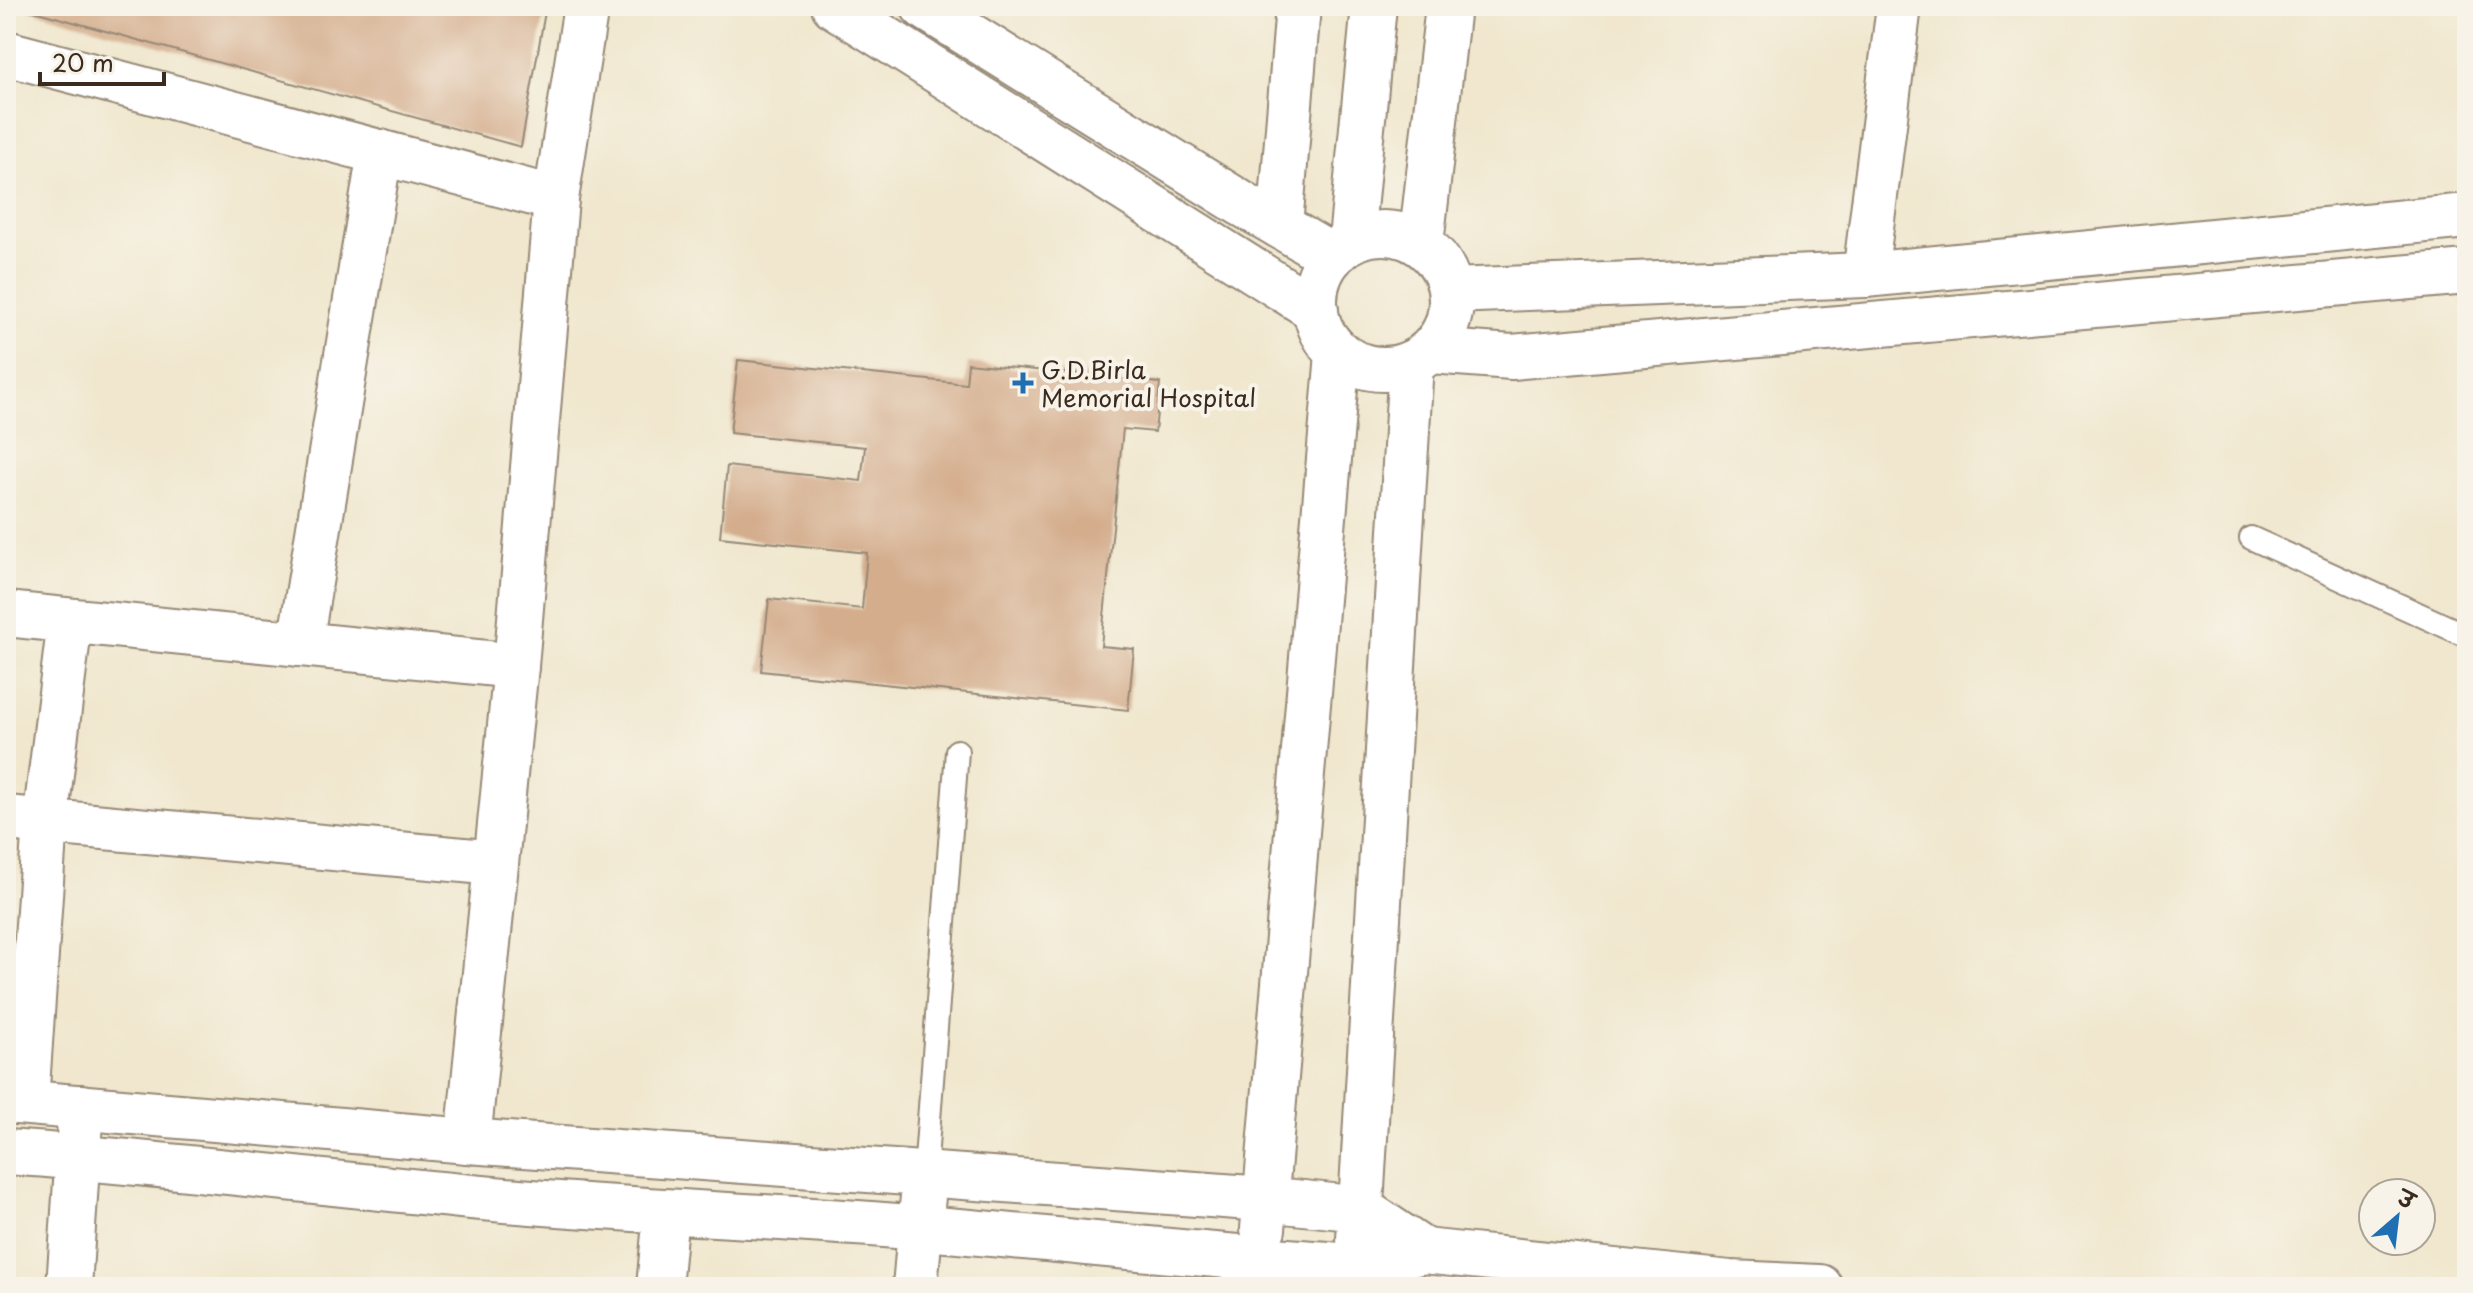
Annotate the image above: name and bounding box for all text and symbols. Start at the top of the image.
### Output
scale bar [40,36,164,86]
text: 20 m [52,44,114,80]
place label: G.D.Birla Memorial Hospital [1041,351,1256,415]
marker: G.D.Birla Memorial Hospital [1012,372,1034,394]
north arrow [2357,1177,2437,1257]
text: उ [2391,1179,2423,1217]

